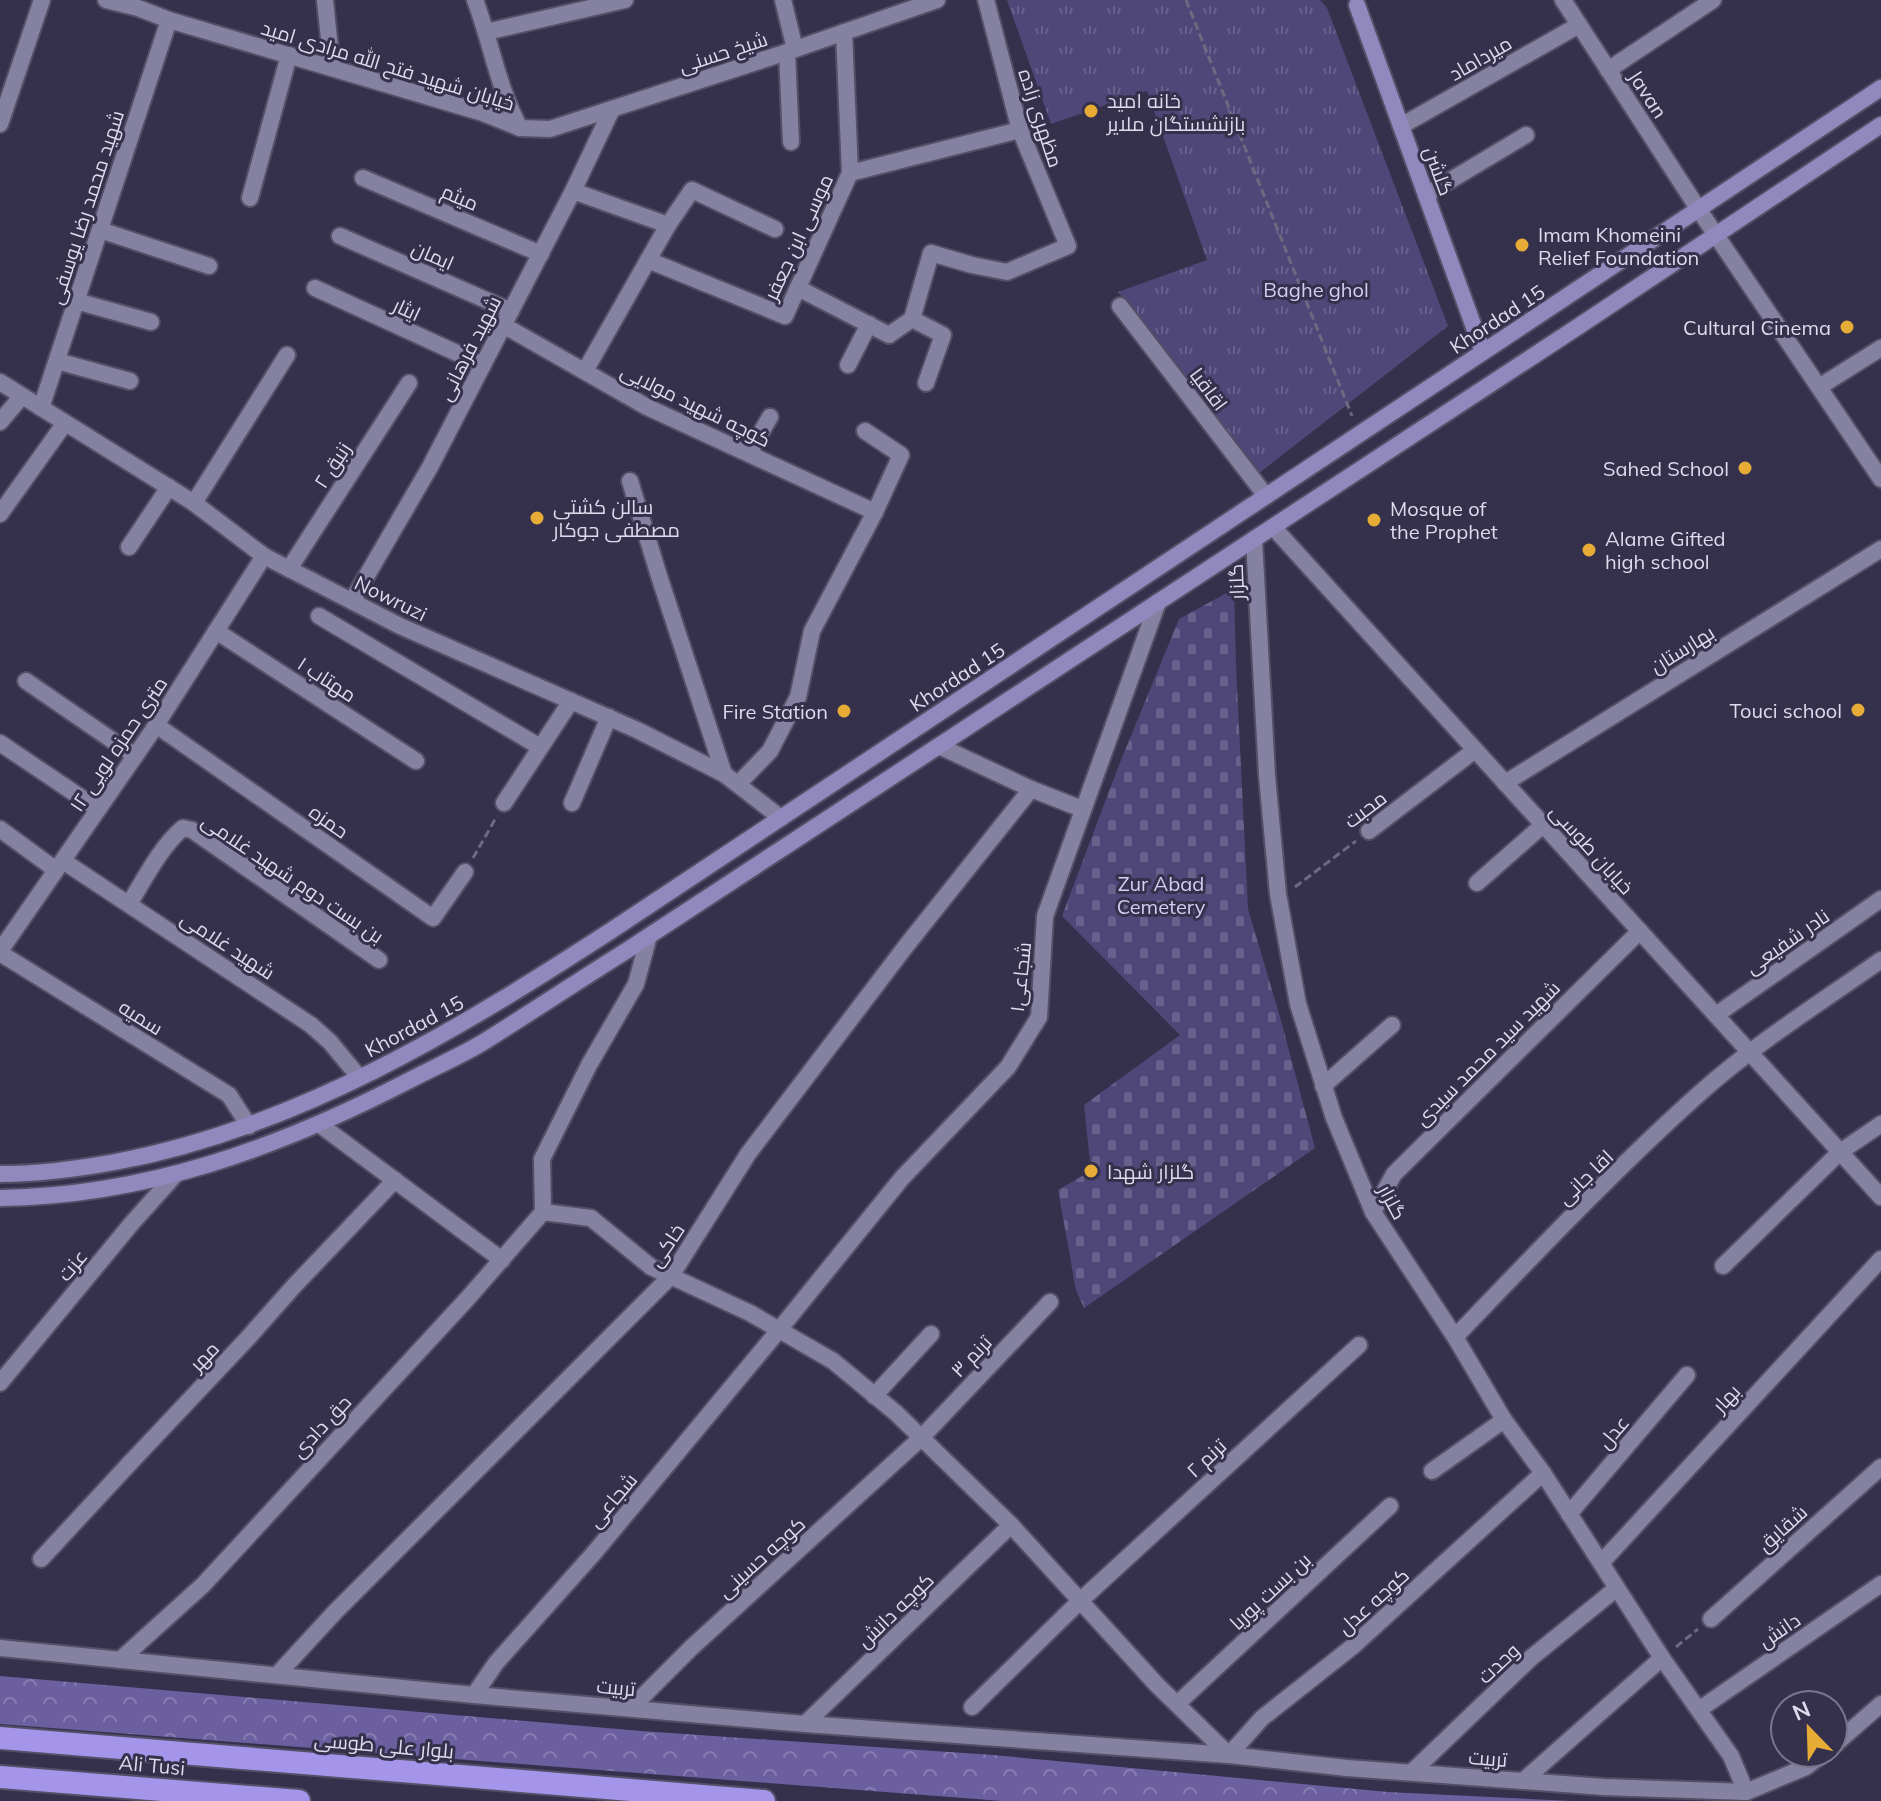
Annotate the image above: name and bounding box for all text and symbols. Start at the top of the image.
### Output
street label: خیابان شهید فتح الله مرادی امید [258,15,518,117]
street label: شیخ حسنی [675,26,771,80]
street label: میرداماد [1444,30,1516,86]
street label: Javan [1623,65,1673,123]
street label: مظهری زاده [1012,66,1069,171]
place label: خانه امید بازنشستگان ملایر [1106,88,1245,137]
marker: خانه امید بازنشستگان ملایر [1082,102,1100,120]
street label: شهید محمد رضا یوسفی [43,107,130,307]
street label: گلشن [1418,143,1459,199]
street label: موسی ابن جعفر [757,170,839,305]
street label: میثم [437,178,482,218]
place label: Imam Khomeini Relief Foundation [1538,222,1699,270]
street label: ایمان [408,235,458,276]
marker: Imam Khomeini Relief Foundation [1513,236,1531,254]
park label: Baghe ghol [1263,277,1369,302]
street label: Khordad 15 [1445,279,1549,359]
street label: ایثار [388,291,425,326]
street label: شهید فرهانی [432,291,507,405]
place label: Cultural Cinema [1683,315,1831,340]
marker: Cultural Cinema [1838,318,1856,336]
street label: کوچه شهید مولایی [616,358,775,453]
street label: اقاقیا [1185,363,1233,415]
street label: زنبق ۲ [308,437,357,493]
place label: Sahed School [1603,456,1729,481]
marker: Sahed School [1736,459,1754,477]
place label: سالن کشتی مصطفی جوکار [552,494,680,543]
place label: Mosque of the Prophet [1390,496,1498,544]
marker: سالن کشتی مصطفی جوکار [528,509,546,527]
marker: Mosque of the Prophet [1365,511,1383,529]
place label: Alame Gifted high school [1605,526,1726,574]
marker: Alame Gifted high school [1580,541,1598,559]
street label: گلزار [1223,563,1249,602]
street label: Nowruzi [351,570,431,626]
street label: بهارستان [1645,619,1719,679]
street label: Khordad 15 [905,637,1009,717]
street label: مهتاب ۱ [292,651,361,708]
street label: ۱۲ متری حمزه لویی [64,672,173,817]
place label: Touci school [1729,698,1842,723]
place label: Fire Station [722,699,828,724]
marker: Touci school [1849,701,1867,719]
marker: Fire Station [835,702,853,720]
street label: محبت [1339,785,1391,833]
street label: حمزه [305,799,353,843]
street label: خیابان طوسی [1544,799,1639,900]
street label: بن بست دوم شهید غلامی [197,808,389,948]
park label: Zur Abad Cemetery [1117,871,1206,919]
street label: نادر شفیعی [1740,903,1834,980]
street label: شهید غلامی [176,906,280,984]
street label: شجاعی۱ [1004,941,1037,1013]
street label: شهید سید محمد سیدی [1409,975,1566,1132]
street label: Khordad 15 [360,990,468,1062]
street label: سمیه [114,994,168,1040]
street label: اقا جانی [1552,1144,1619,1211]
place label: گلزار شهدا [1107,1159,1194,1185]
marker: گلزار شهدا [1082,1162,1100,1180]
street label: گلزار [1373,1179,1413,1224]
street label: خاکی [642,1218,690,1272]
street label: عزت [52,1244,92,1286]
street label: ترنم ۳ [945,1329,999,1384]
street label: مهر [183,1336,225,1378]
street label: بهار [1706,1379,1746,1419]
street label: حق دادی [286,1389,357,1463]
street label: عدل [1592,1410,1635,1454]
street label: ترنم ۲ [1181,1433,1233,1484]
street label: شجاعی [582,1467,643,1533]
street label: شقایق [1752,1499,1813,1558]
street label: کوچه حسینی [712,1511,811,1604]
street label: بن بست پوریا [1224,1547,1317,1636]
street label: کوچه عدل [1332,1562,1415,1640]
street label: کوچه دانش [851,1567,939,1653]
street label: دانش [1753,1607,1805,1654]
street label: وحدت [1472,1637,1524,1689]
street label: تربیت [596,1673,637,1701]
north arrow [1769,1689,1849,1769]
text: N [1788,1694,1814,1727]
street label: بلوار علی طوسی [313,1726,455,1765]
street label: تربیت [1468,1744,1509,1772]
street label: Ali Tusi [118,1750,186,1780]

